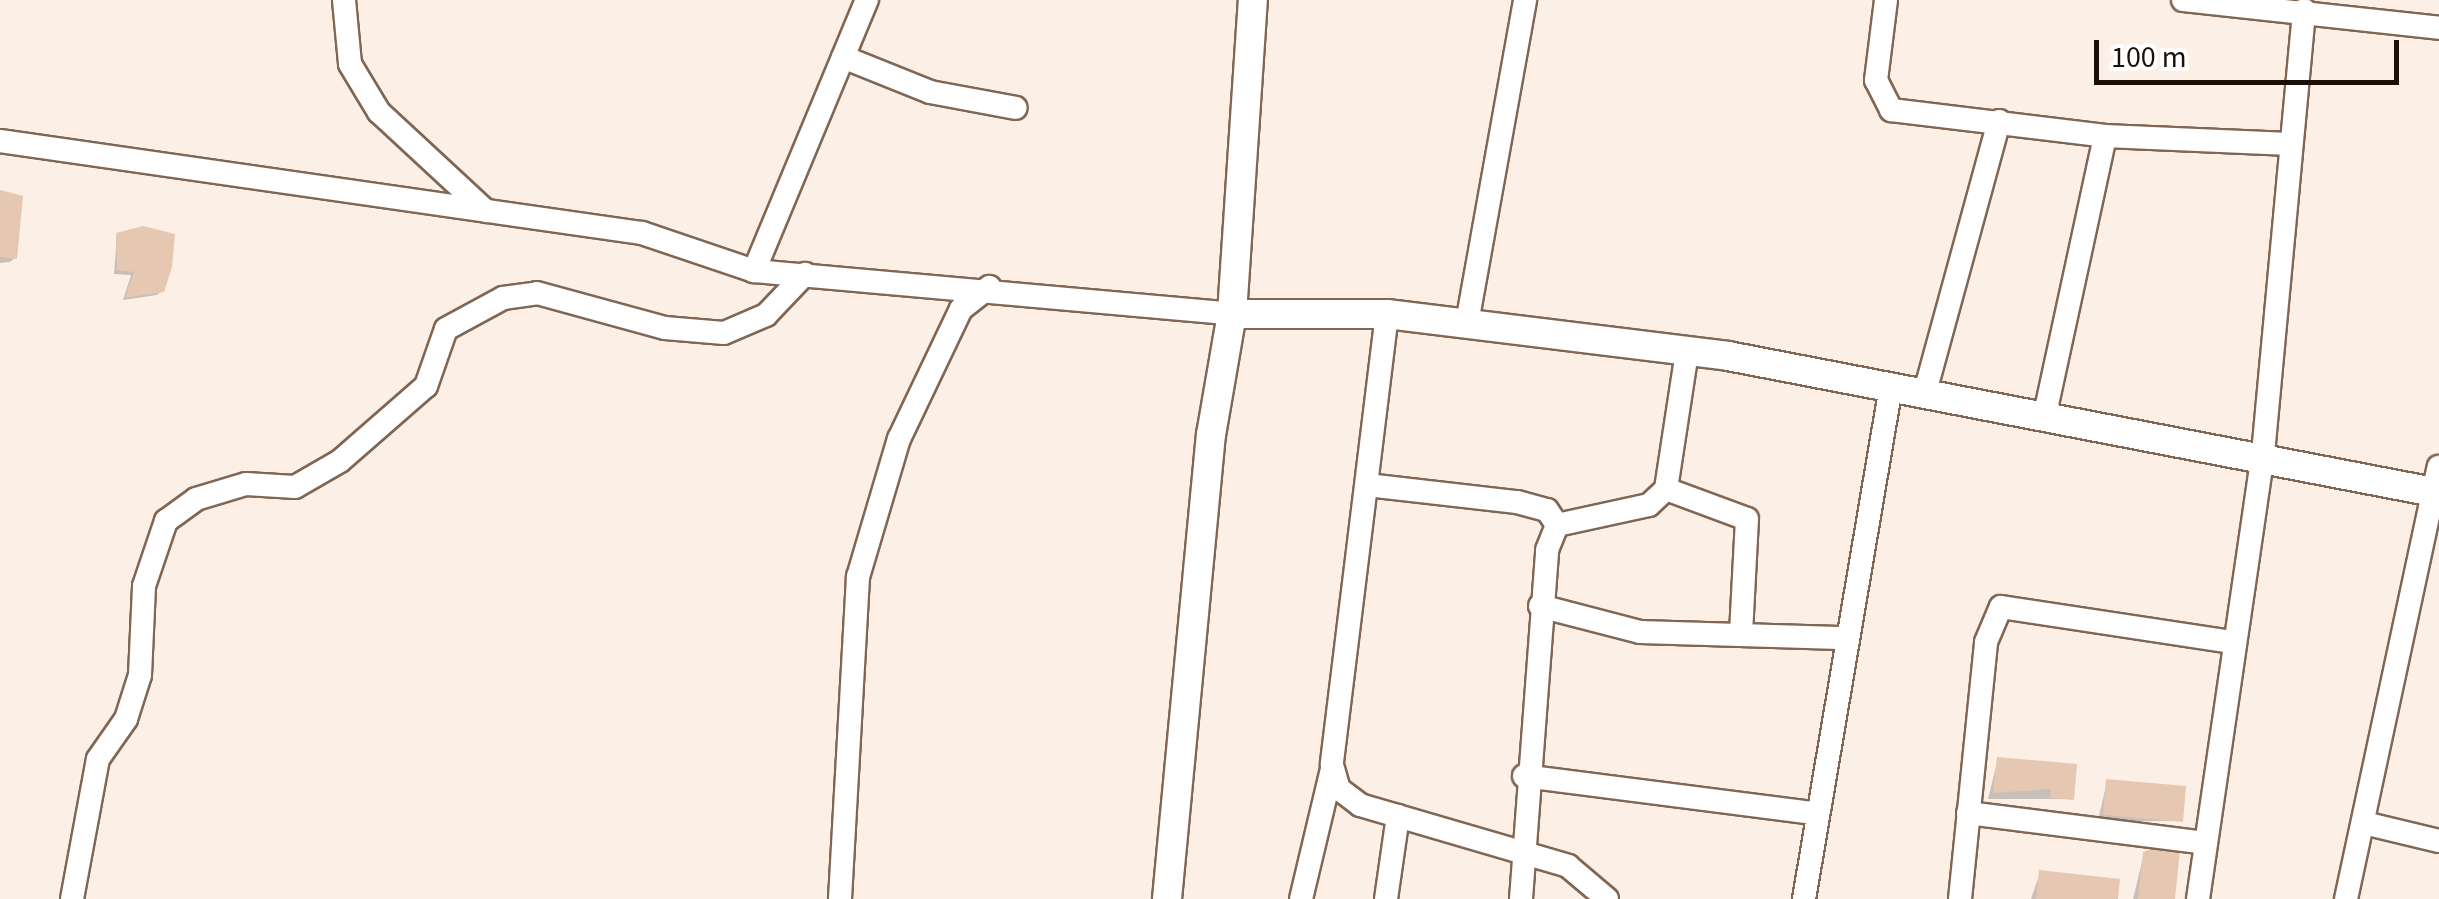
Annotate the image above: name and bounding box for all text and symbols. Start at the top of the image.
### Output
scale bar [2099,20,2404,82]
text: 100 m [2111,36,2187,79]

